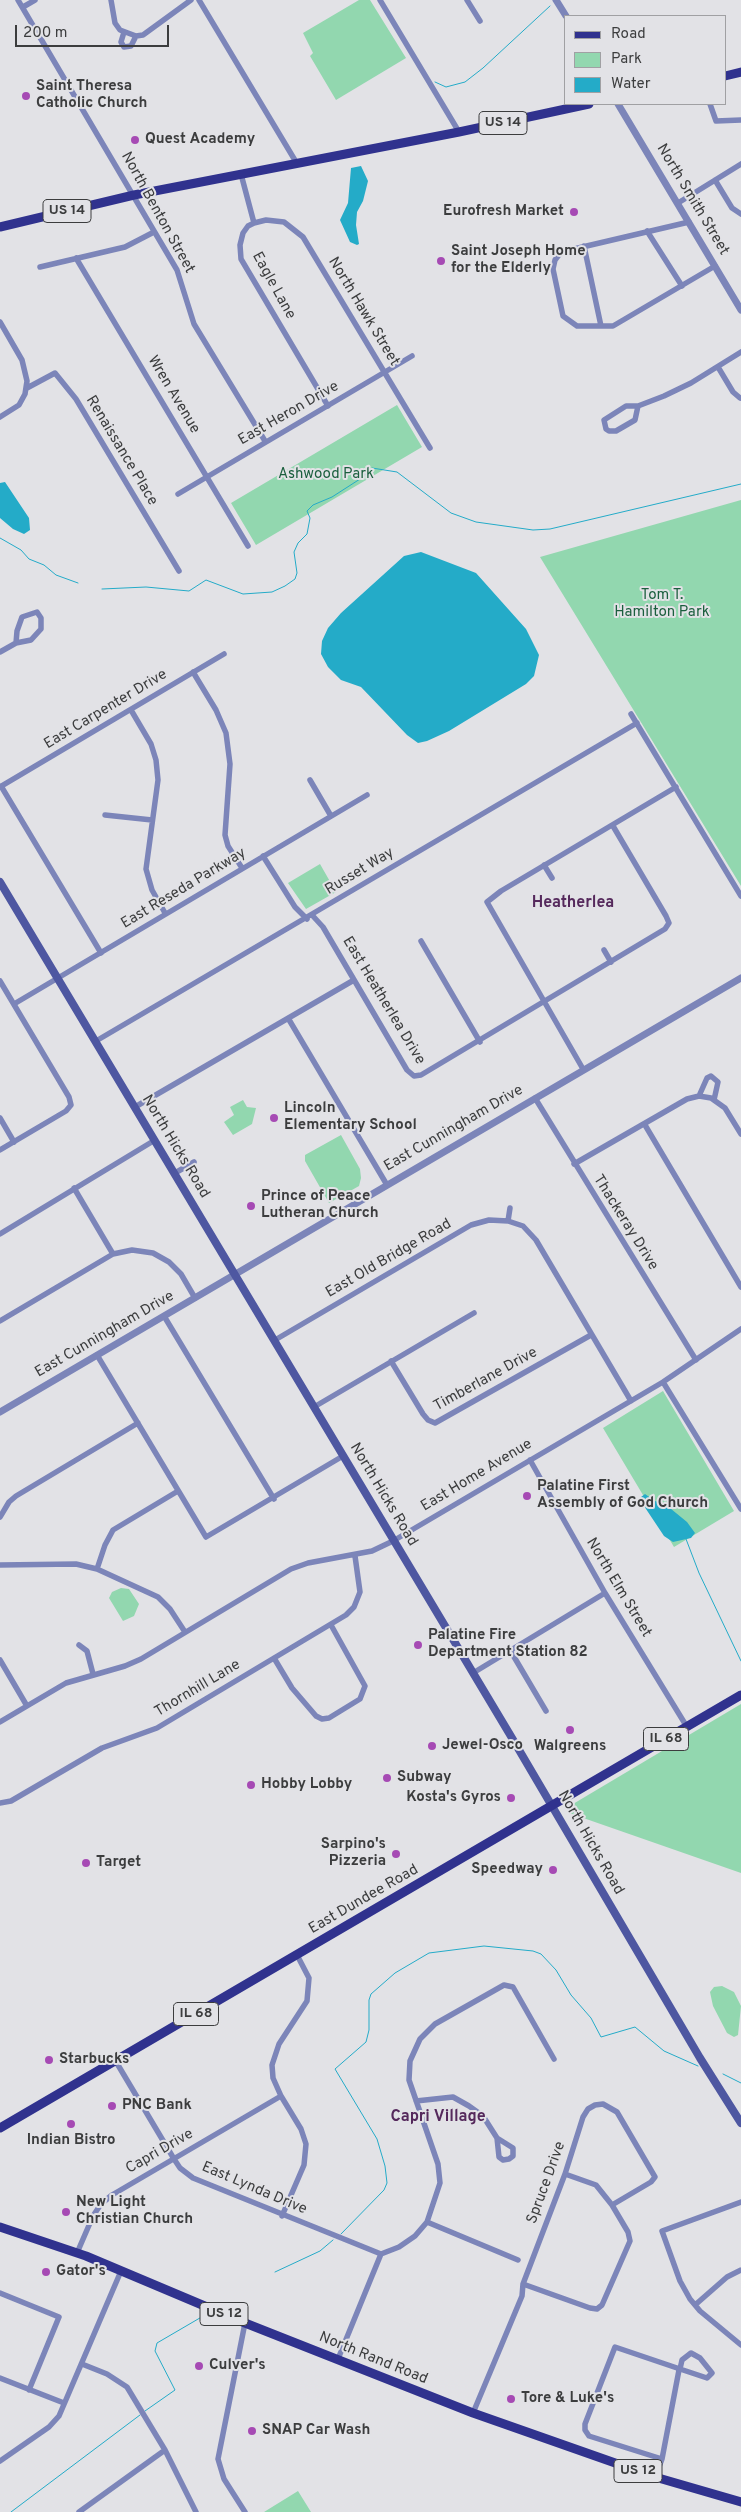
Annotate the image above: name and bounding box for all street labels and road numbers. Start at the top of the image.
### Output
road number: US 14 [479,112,527,134]
street label: North Smith Street [652,141,732,259]
street label: North Benton Street [116,149,198,277]
road number: US 14 [43,200,91,222]
street label: Eagle Lane [247,249,299,323]
street label: North Hawk Street [323,254,403,370]
street label: Wren Avenue [143,353,203,437]
street label: East Heron Drive [236,378,342,450]
street label: Renaissance Place [81,393,161,509]
street label: East Carpenter Drive [41,666,171,754]
street label: Russet Way [322,844,398,900]
street label: East Reseda Parkway [118,845,250,933]
street label: East Heatherlea Drive [338,934,428,1068]
street label: East Cunningham Drive [381,1082,527,1176]
street label: North Hicks Road [137,1092,213,1202]
street label: Thackeray Drive [588,1172,662,1274]
street label: East Old Bridge Road [323,1216,455,1302]
street label: East Cunningham Drive [32,1288,178,1382]
street label: Timberlane Drive [431,1344,541,1416]
street label: East Home Avenue [418,1436,536,1516]
street label: North Hicks Road [345,1440,421,1550]
street label: North Elm Street [581,1535,655,1641]
street label: Thornhill Lane [152,1656,244,1722]
road number: IL 68 [644,1728,688,1750]
street label: North Hicks Road [553,1788,627,1898]
street label: East Dundee Road [306,1861,422,1939]
road number: IL 68 [174,2002,218,2026]
street label: Capri Drive [123,2126,197,2178]
street label: Spruce Drive [524,2139,570,2227]
street label: East Lynda Drive [199,2159,309,2219]
road number: US 12 [200,2302,248,2326]
street label: North Rand Road [316,2329,430,2389]
road number: US 12 [614,2460,662,2482]

